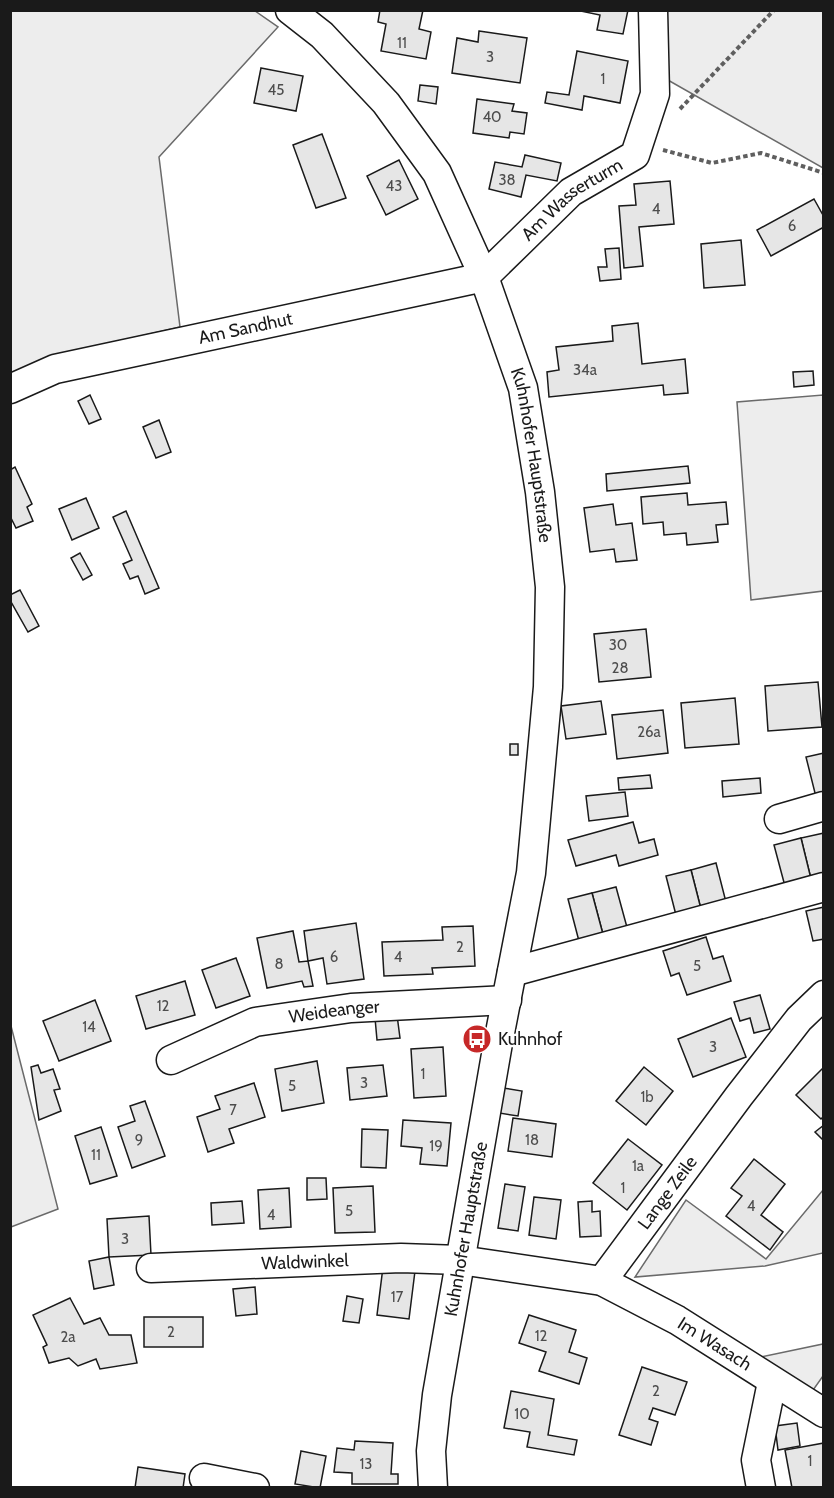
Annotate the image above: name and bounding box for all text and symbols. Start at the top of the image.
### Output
house number: 11 [397,34,407,52]
house number: 3 [486,48,494,66]
house number: 1 [601,70,605,88]
house number: 45 [268,81,284,99]
house number: 40 [482,108,502,126]
street label: Am Wasserturm [517,154,626,245]
house number: 38 [498,171,516,189]
house number: 43 [386,177,402,195]
house number: 4 [652,200,661,218]
house number: 6 [788,217,796,235]
street label: Am Sandhut [196,307,294,349]
house number: 34a [573,361,598,379]
street label: Kuhnhofer Hauptstraße [506,365,556,544]
house number: 30 [609,636,627,654]
house number: 28 [612,659,628,677]
house number: 26a [637,723,662,741]
house number: 2 [456,938,464,956]
house number: 6 [330,948,338,966]
house number: 4 [394,948,403,966]
house number: 8 [274,955,284,973]
house number: 5 [693,957,701,975]
street label: Weideanger [287,996,380,1028]
house number: 12 [157,997,170,1015]
house number: 14 [82,1018,96,1036]
bus stop icon: Kuhnhof [461,1023,493,1055]
place label: Kuhnhof [498,1028,563,1050]
house number: 3 [709,1038,717,1056]
house number: 1 [421,1065,425,1083]
house number: 3 [360,1074,368,1092]
house number: 5 [288,1077,296,1095]
house number: 1b [640,1088,654,1106]
house number: 7 [229,1101,237,1119]
house number: 9 [135,1131,143,1149]
house number: 18 [525,1131,539,1149]
house number: 19 [429,1137,443,1155]
street label: Kuhnhofer Hauptstraße [440,1140,492,1318]
house number: 11 [91,1146,101,1164]
street label: Lange Zeile [633,1152,702,1234]
house number: 1a [632,1157,645,1175]
house number: 1 [621,1179,625,1197]
house number: 4 [747,1197,756,1215]
house number: 5 [345,1202,353,1220]
house number: 4 [267,1206,276,1224]
house number: 3 [121,1230,129,1248]
street label: Waldwinkel [261,1249,350,1275]
house number: 17 [391,1288,404,1306]
street label: Im Wasach [674,1312,756,1375]
house number: 2 [167,1323,175,1341]
house number: 12 [535,1327,548,1345]
house number: 2a [60,1328,76,1346]
house number: 2 [652,1382,660,1400]
house number: 10 [514,1405,530,1423]
house number: 1 [808,1452,812,1470]
house number: 13 [359,1455,373,1473]

